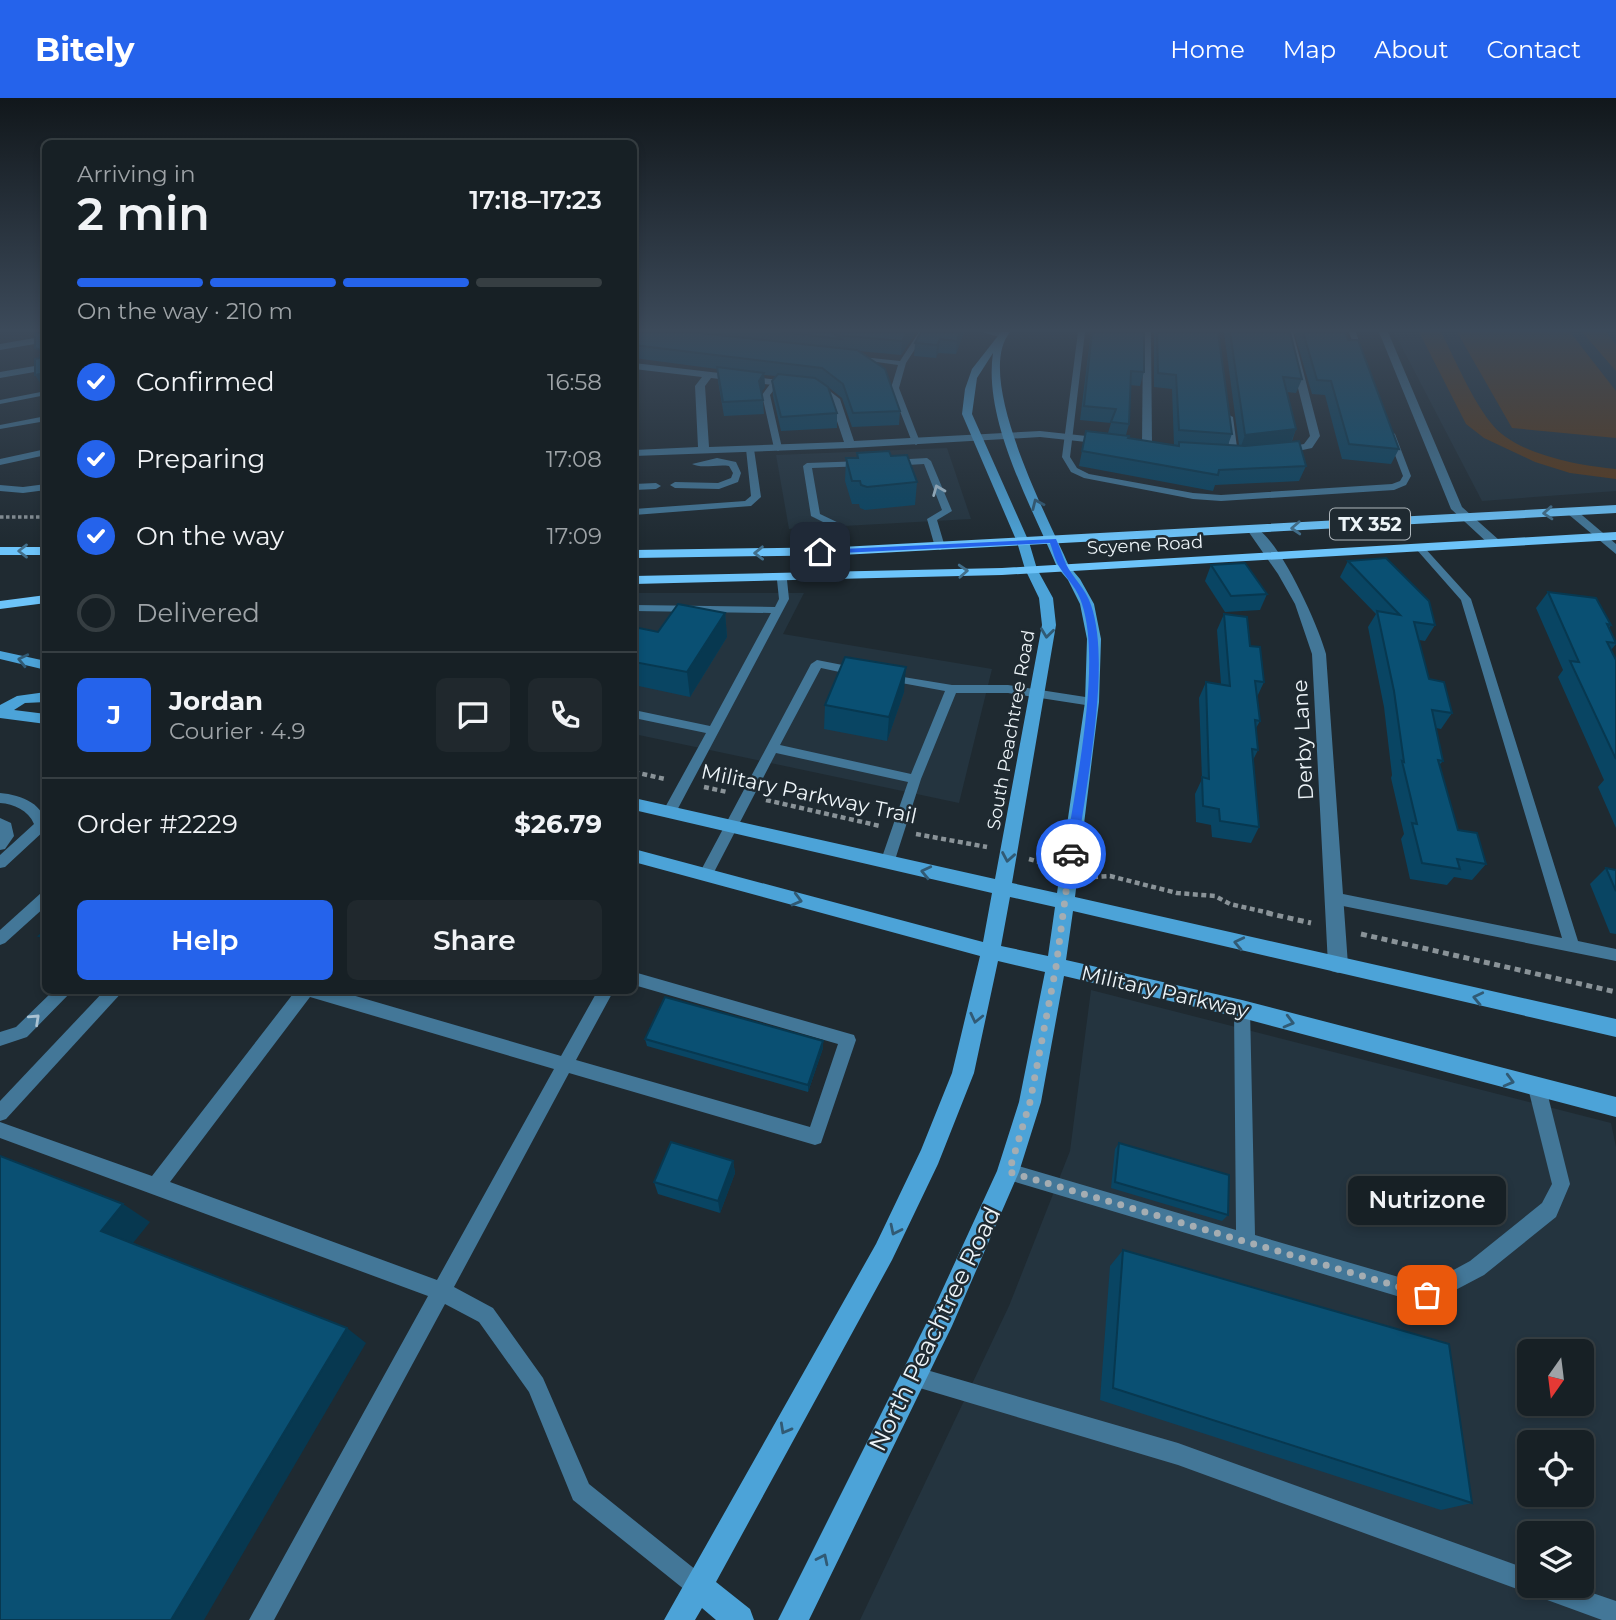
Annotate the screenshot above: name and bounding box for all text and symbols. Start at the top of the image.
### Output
text: Bitely [35,29,134,69]
text: Home [1170,35,1245,64]
text: Map [1283,35,1336,64]
text: About [1374,35,1448,64]
text: Contact [1486,35,1581,64]
text: Arriving in [77,160,196,188]
text: 17:18–17:23 [469,184,602,216]
text: 2 min [77,185,210,242]
text: On the way · 210 m [77,297,293,325]
icon: check [77,363,115,401]
text: Confirmed [136,366,275,398]
text: 16:58 [547,368,602,396]
icon: check [77,440,115,478]
text: Preparing [136,443,265,475]
text: 17:08 [546,445,602,473]
one-way arrow [933,485,947,497]
one-way arrow [1032,499,1046,511]
one-way arrow [1542,505,1553,520]
road number: TX 352 [1330,508,1410,540]
icon: check [77,517,115,555]
text: On the way [136,520,284,552]
one-way arrow [1291,521,1302,536]
text: 17:09 [547,522,602,550]
pin [790,522,850,582]
street label: Scyene Road [1086,531,1204,559]
icon: home [801,533,839,571]
one-way arrow [17,543,28,559]
one-way arrow [753,545,764,561]
one-way arrow [958,564,969,579]
text: Delivered [136,597,260,629]
one-way arrow [1040,627,1055,639]
street label: South Peachtree Road [983,628,1039,832]
one-way arrow [17,654,29,668]
button: chat [436,678,510,752]
button: phone [528,678,602,752]
street label: Derby Lane [1287,679,1318,801]
text: Jordan [169,685,263,717]
text: J [107,699,121,731]
text: Courier · 4.9 [169,717,305,745]
street label: Military Parkway Trail [699,758,919,829]
text: Order #2229 [77,808,238,840]
text: $26.79 [514,808,602,840]
courier [1036,819,1106,889]
icon: car [1052,835,1090,873]
one-way arrow [1001,851,1016,863]
one-way arrow [920,866,932,880]
one-way arrow [791,891,803,906]
button: Help [77,900,333,980]
button: Share [347,900,602,980]
one-way arrow [1233,936,1245,951]
street label: Military Parkway [1079,960,1252,1023]
one-way arrow [1472,991,1484,1006]
one-way arrow [969,1012,984,1024]
one-way arrow [1283,1014,1295,1028]
one-way arrow [27,1015,40,1027]
one-way arrow [1503,1072,1515,1087]
callout: Nutrizone [1348,1176,1506,1225]
text: Nutrizone [1368,1186,1486,1214]
street label: North Peachtree Road [863,1202,1006,1456]
one-way arrow [889,1223,903,1235]
pin [1397,1265,1457,1325]
icon: bag [1408,1276,1446,1314]
north arrow [1517,1339,1594,1416]
map controls [1517,1339,1594,1598]
one-way arrow [780,1422,793,1434]
button: locate [1517,1430,1594,1507]
button: layers [1517,1521,1594,1598]
one-way arrow [815,1554,829,1566]

